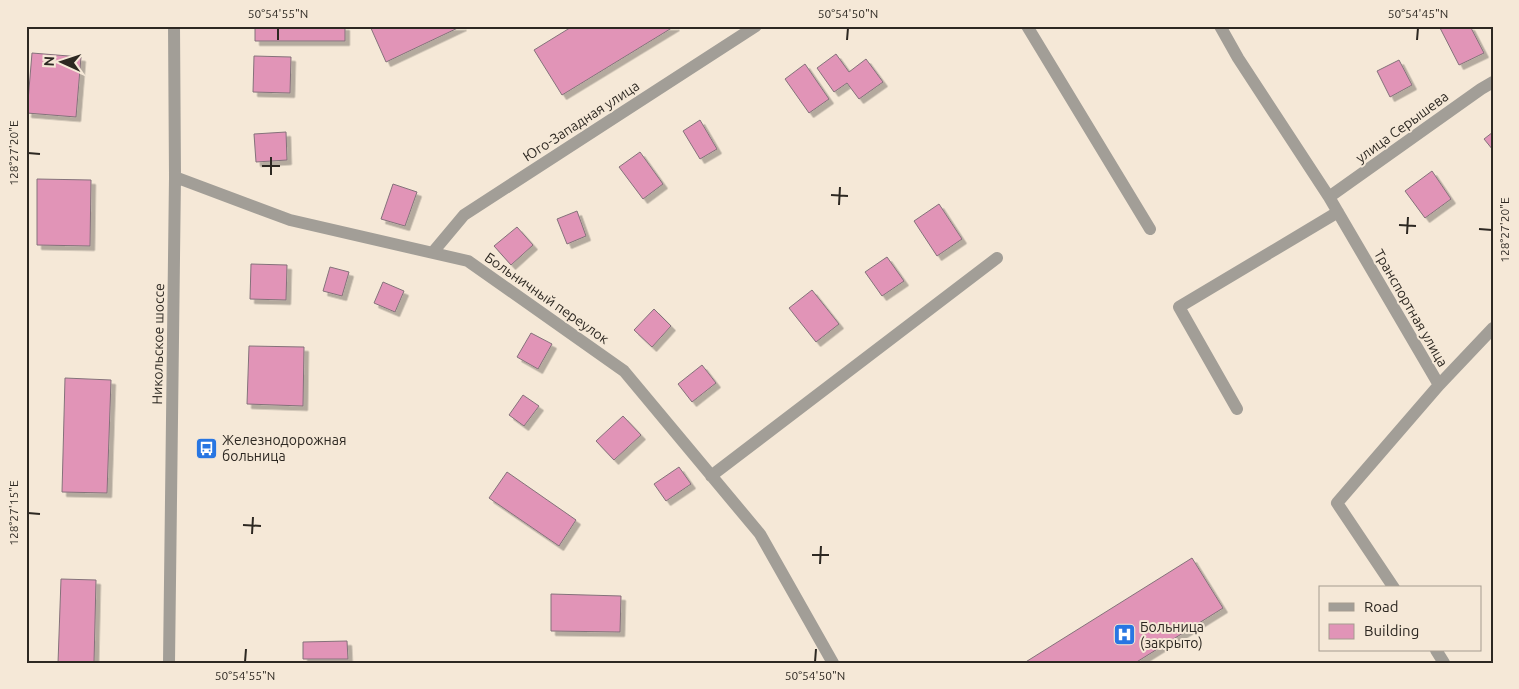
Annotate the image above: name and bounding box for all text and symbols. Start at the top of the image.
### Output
text: 50°54'55"N [248,7,308,20]
text: 50°54'50"N [818,7,878,20]
text: 50°54'45"N [1388,7,1448,20]
north arrow [38,38,88,88]
text: N [41,56,57,67]
street label: Юго-Западная улица [520,77,642,165]
street label: улица Серышева [1353,88,1451,166]
text: 128°27'20"E [7,120,20,186]
text: 128°27'20"E [1498,197,1511,263]
street label: Транспортная улица [1371,247,1451,369]
street label: Больничный переулок [482,249,612,347]
street label: Никольское шоссе [149,283,167,405]
place label: Железнодорожная больница [222,432,347,464]
bus stop icon: Железнодорожная больница [194,436,218,460]
text: 128°27'15"E [7,480,20,546]
legend [1319,586,1482,652]
text: Road [1364,598,1399,615]
place label: Больница (закрыто) [1140,619,1204,651]
text: Building [1364,622,1419,639]
hospital icon: Больница (закрыто) [1112,623,1136,647]
text: 50°54'55"N [215,669,275,682]
text: 50°54'50"N [785,669,845,682]

